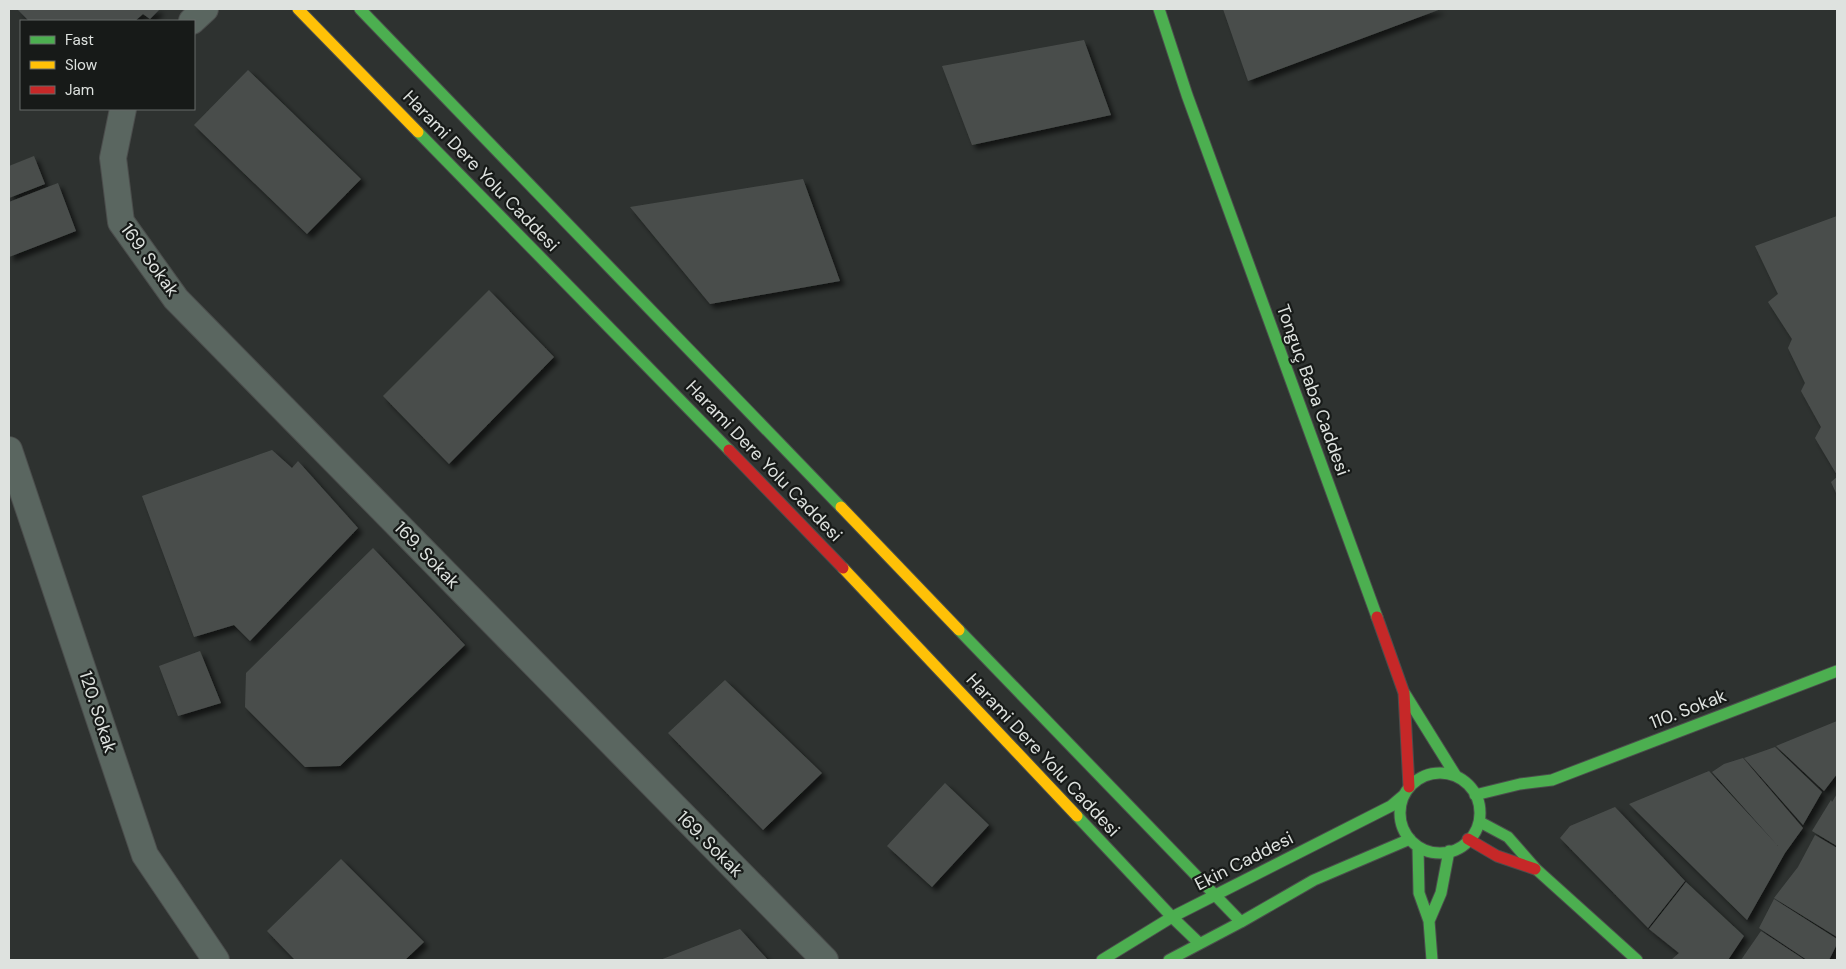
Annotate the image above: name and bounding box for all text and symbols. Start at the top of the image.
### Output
legend [20,20,195,110]
text: Fast [65,30,94,50]
text: Slow [65,55,98,75]
text: Jam [65,80,94,100]
street label: Harami Dere Yolu Caddesi [398,85,564,257]
street label: 169. Sokak [115,219,185,301]
street label: Tonguç Baba Caddesi [1271,301,1355,479]
street label: Harami Dere Yolu Caddesi [681,375,847,547]
street label: 169. Sokak [389,516,465,594]
street label: 120. Sokak [73,668,123,756]
street label: Harami Dere Yolu Caddesi [961,668,1125,842]
street label: 110. Sokak [1646,683,1730,735]
street label: 169. Sokak [672,806,748,882]
street label: Ekin Caddesi [1191,826,1297,896]

